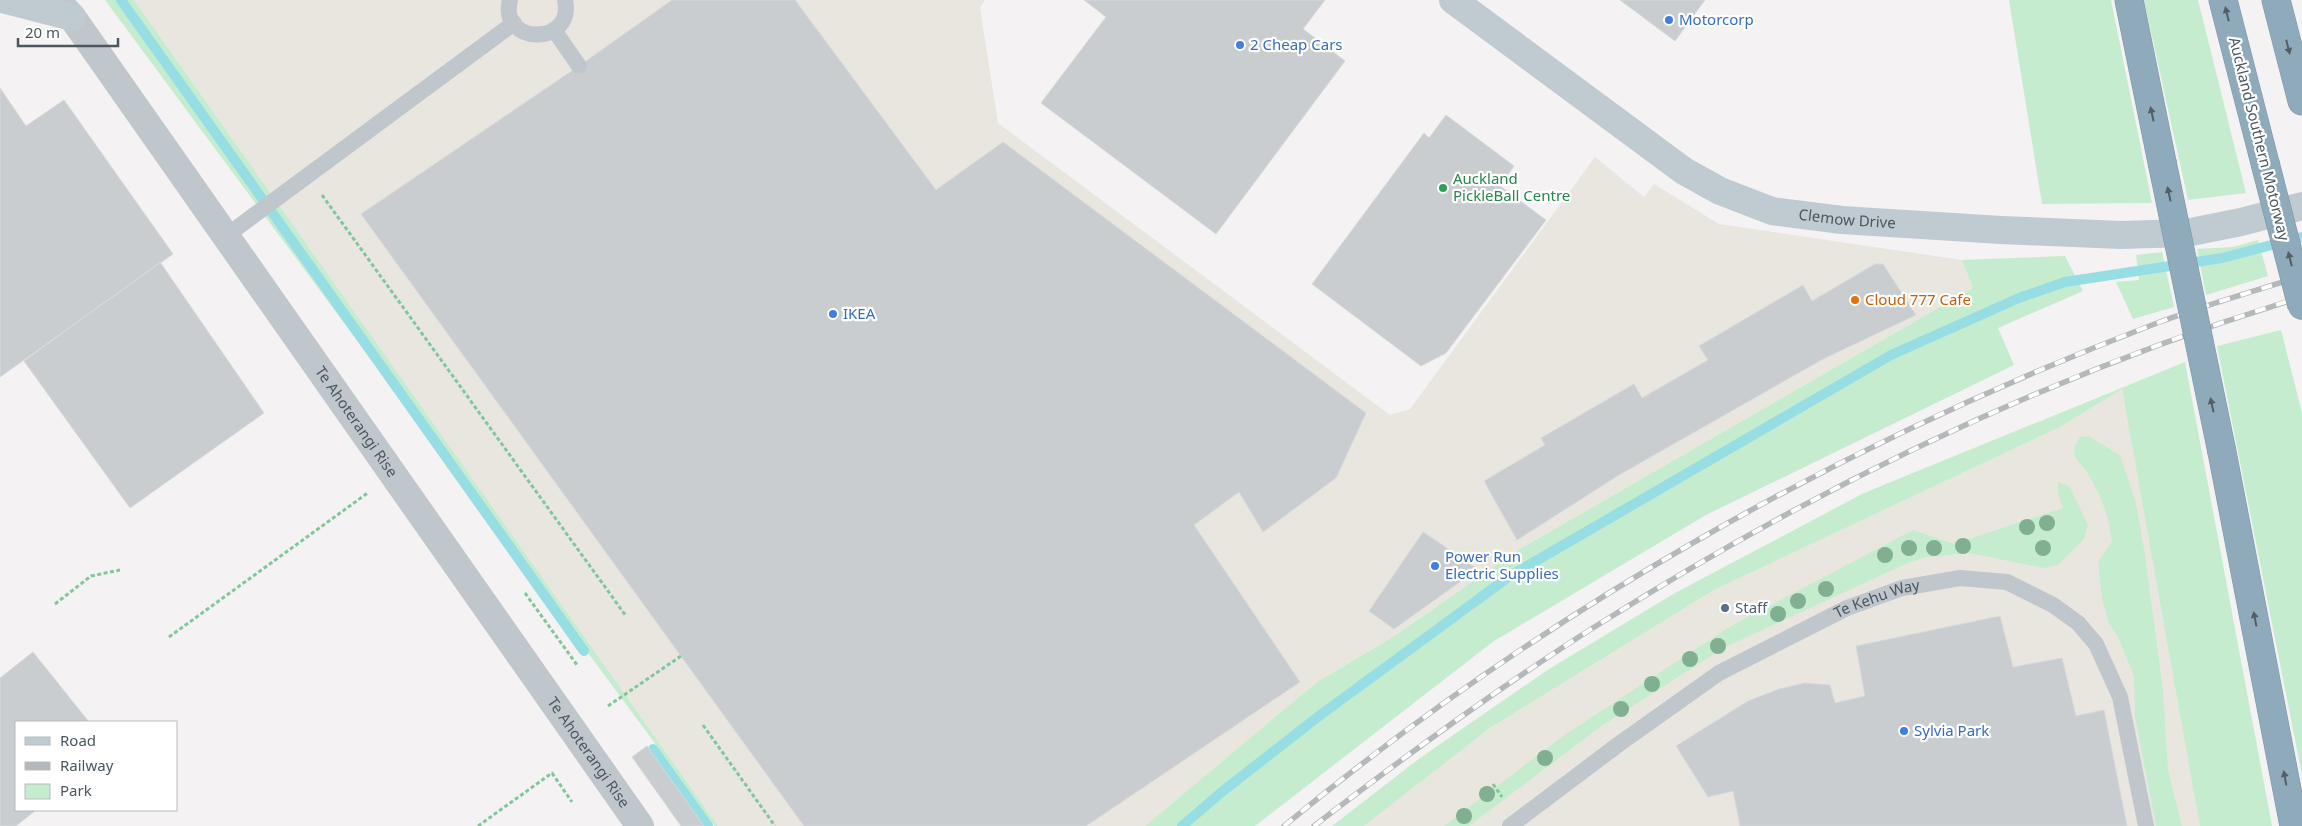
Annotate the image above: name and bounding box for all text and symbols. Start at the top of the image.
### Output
one-way arrow [2223,6,2231,21]
place label: Motorcorp [1679,9,1754,29]
marker: Motorcorp [1663,14,1675,26]
scale bar [18,15,118,47]
text: 20 m [25,22,60,42]
place label: 2 Cheap Cars [1250,34,1343,54]
street label: Auckland Southern Motorway [2225,35,2295,243]
marker: 2 Cheap Cars [1234,39,1246,51]
one-way arrow [2284,40,2292,55]
one-way arrow [2148,106,2156,122]
place label: Auckland PickleBall Centre [1453,168,1570,205]
marker: Auckland PickleBall Centre [1437,182,1449,194]
one-way arrow [2165,186,2173,201]
street label: Clemow Drive [1798,204,1896,232]
one-way arrow [2286,252,2294,267]
place label: Cloud 777 Cafe [1865,289,1971,309]
marker: Cloud 777 Cafe [1849,294,1861,306]
place label: IKEA [843,303,876,323]
marker: IKEA [827,308,839,320]
street label: Te Ahoterangi Rise [311,362,403,481]
one-way arrow [2208,397,2216,412]
place label: Power Run Electric Supplies [1445,546,1559,583]
marker: Power Run Electric Supplies [1429,560,1441,572]
street label: Te Kehu Way [1830,574,1921,622]
place label: Staff [1735,597,1768,617]
marker: Staff [1719,602,1731,614]
one-way arrow [2250,610,2258,626]
street label: Te Ahoterangi Rise [543,693,635,811]
place label: Sylvia Park [1914,720,1989,740]
legend [15,721,178,811]
marker: Sylvia Park [1898,725,1910,737]
text: Road [60,730,96,750]
text: Railway [60,755,114,775]
one-way arrow [2281,770,2289,786]
text: Park [60,780,92,800]

